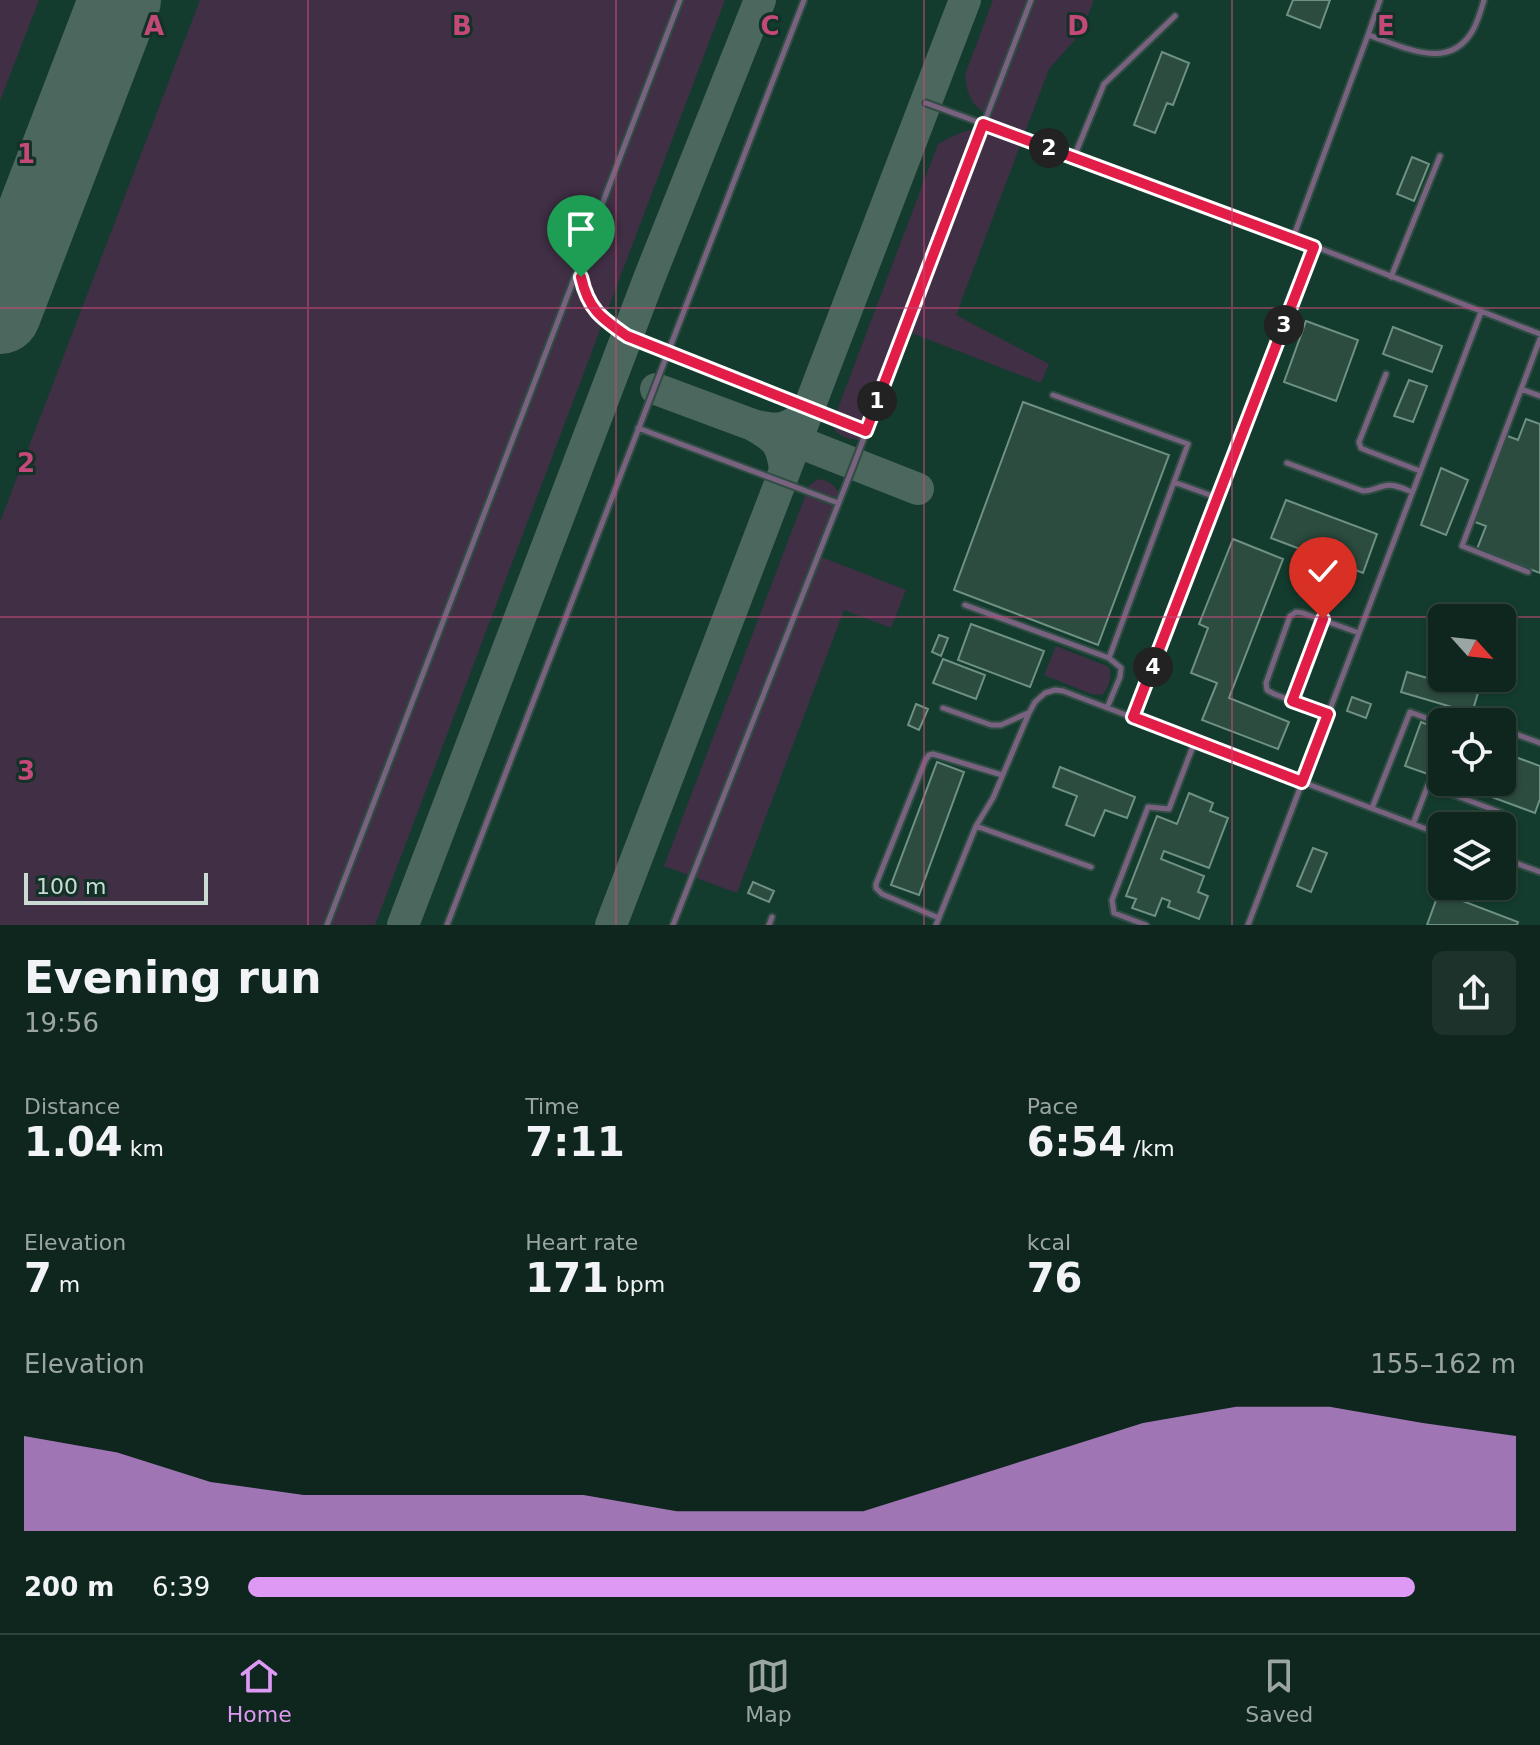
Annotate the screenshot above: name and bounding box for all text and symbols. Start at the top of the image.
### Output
text: A [144,11,164,41]
text: B [452,11,472,41]
text: C [760,11,780,41]
text: D [1067,11,1089,41]
text: E [1377,11,1395,41]
pin: 2 [1029,128,1069,168]
text: 2 [1041,135,1057,160]
text: 1 [17,139,35,169]
pin [547,195,615,277]
icon: arrive [559,207,603,251]
pin: 3 [1264,305,1304,345]
text: 3 [1276,312,1292,337]
pin: 1 [857,381,897,421]
text: 1 [869,388,885,413]
text: 2 [17,448,35,478]
pin [1289,537,1357,619]
icon: check [1301,549,1345,593]
north arrow [1428,604,1516,692]
map controls [1428,604,1516,900]
pin: 4 [1133,647,1173,687]
text: 4 [1145,654,1161,679]
button: locate [1428,708,1516,796]
text: 3 [17,756,35,786]
button: layers [1428,812,1516,900]
scale bar [24,869,208,905]
text: 100 m [36,874,106,899]
button: share [1432,951,1516,1035]
text: Evening run [24,952,321,1003]
text: 19:56 [24,1008,99,1038]
text: Distance [24,1094,120,1119]
text: Time [525,1094,579,1119]
text: Pace [1027,1094,1078,1119]
text: 1.04 [24,1119,123,1165]
text: 7:11 [525,1119,625,1165]
text: 6:54 [1027,1119,1126,1165]
text: km [123,1136,164,1161]
text: /km [1126,1136,1175,1161]
text: Elevation [24,1230,126,1255]
text: Heart rate [525,1230,638,1255]
text: kcal [1027,1230,1071,1255]
text: 7 [24,1255,52,1301]
text: 171 [525,1255,609,1301]
text: 76 [1027,1255,1082,1301]
text: m [52,1272,80,1297]
text: bpm [609,1272,665,1297]
text: Elevation [24,1349,145,1379]
text: 155–162 m [1370,1349,1516,1379]
text: 200 m [24,1572,114,1602]
text: 6:39 [152,1572,210,1602]
tab: Home [227,1654,292,1727]
tab: Map [745,1654,792,1727]
tab: Saved [1245,1654,1313,1727]

